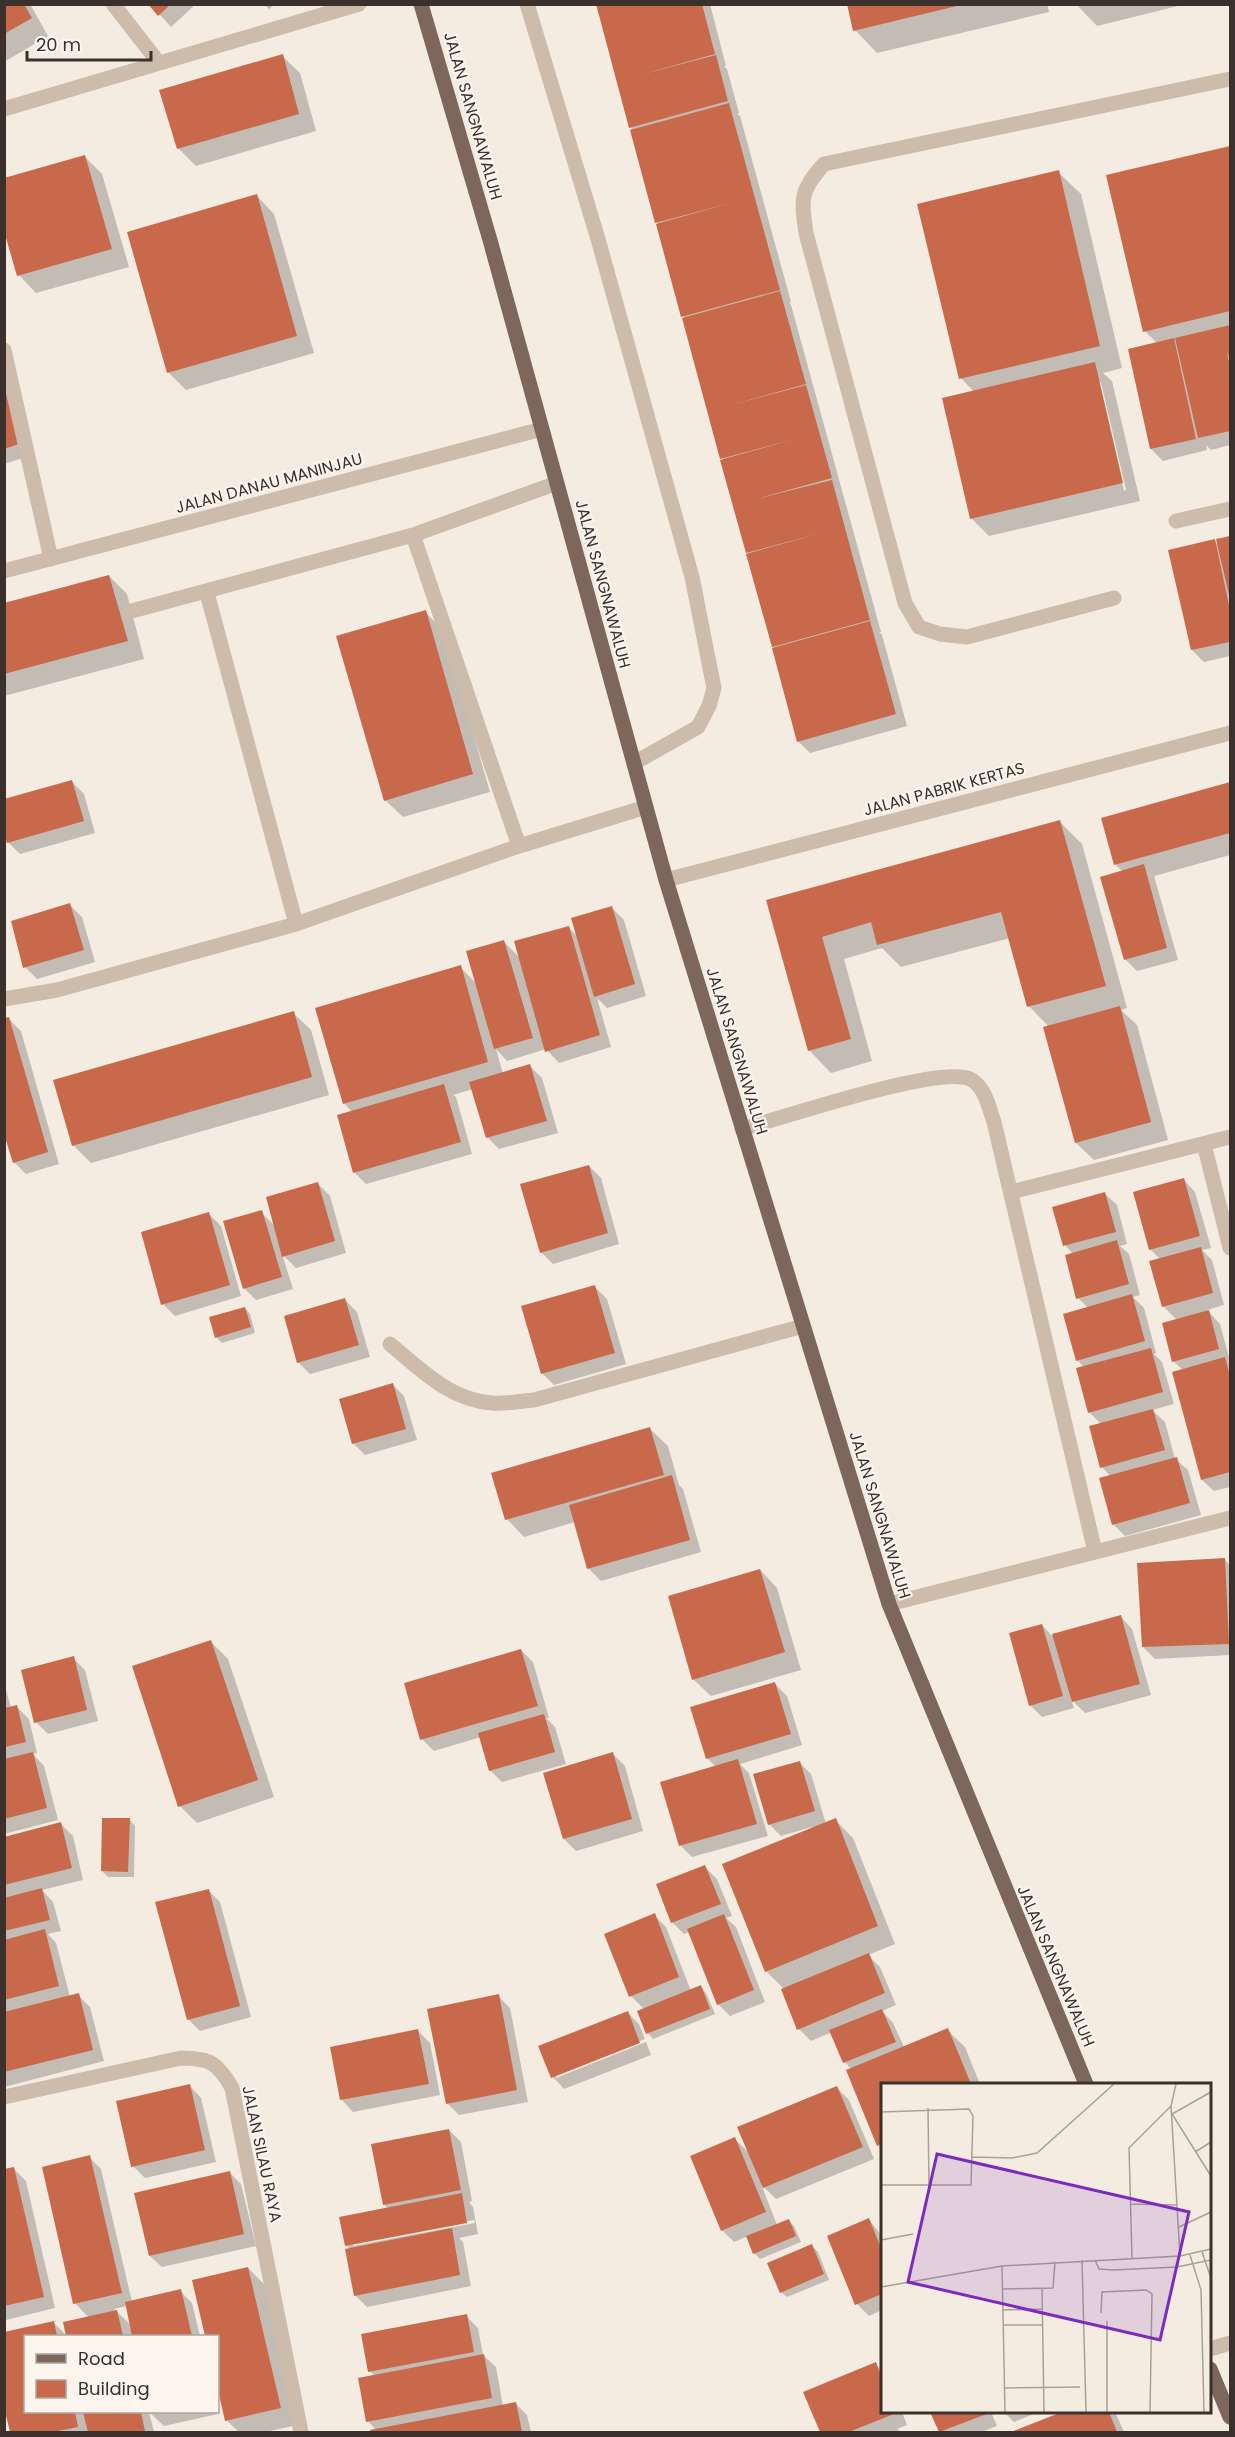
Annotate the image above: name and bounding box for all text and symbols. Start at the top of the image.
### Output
scale bar [27,24,152,62]
street label: JALAN SANGNAWALUH [438,29,508,203]
text: 20 m [36,32,81,57]
street label: JALAN DANAU MANINJAU [173,447,365,519]
street label: JALAN SANGNAWALUH [569,497,637,671]
street label: JALAN PABRIK KERTAS [861,756,1027,822]
street label: JALAN SANGNAWALUH [701,965,773,1137]
street label: JALAN SANGNAWALUH [844,1429,916,1601]
street label: JALAN SANGNAWALUH [1012,1882,1100,2050]
inset map [881,2083,1211,2413]
street label: JALAN SILAU RAYA [236,2084,288,2225]
legend [24,2335,219,2413]
text: Road [78,2346,125,2371]
text: Building [78,2376,150,2401]

